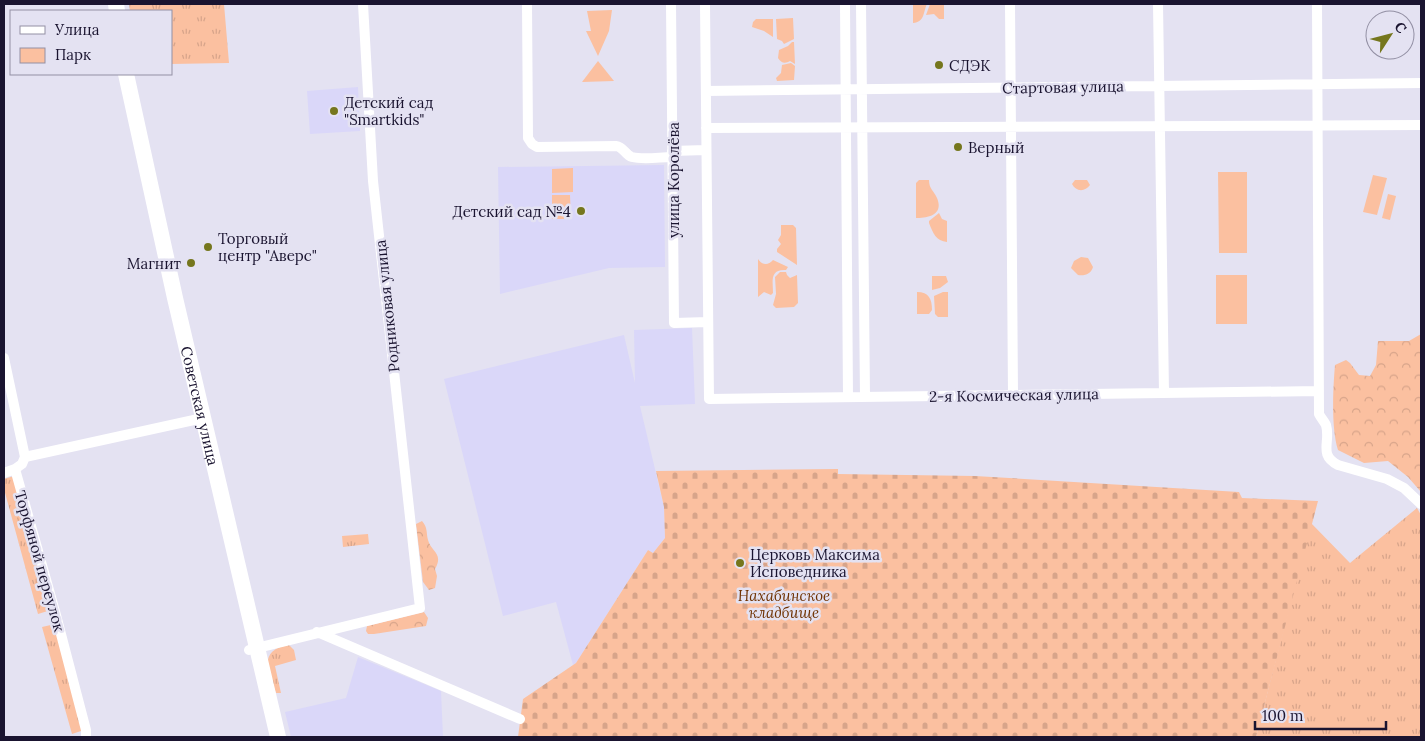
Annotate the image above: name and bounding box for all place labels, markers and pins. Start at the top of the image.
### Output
place label: СДЭК [949,56,991,75]
marker: СДЭК [933,59,945,71]
place label: Детский сад "Smartkids" [344,93,433,129]
marker: Детский сад "Smartkids" [328,105,340,117]
place label: Верный [968,138,1024,157]
marker: Верный [952,141,964,153]
place label: Детский сад №4 [452,202,571,221]
marker: Детский сад №4 [575,205,587,217]
place label: Торговый центр "Аверс" [218,229,317,265]
marker: Торговый центр "Аверс" [202,241,214,253]
place label: Магнит [127,254,182,273]
marker: Магнит [185,257,197,269]
place label: Церковь Максима Исповедника [750,545,880,581]
marker: Церковь Максима Исповедника [734,557,746,569]

